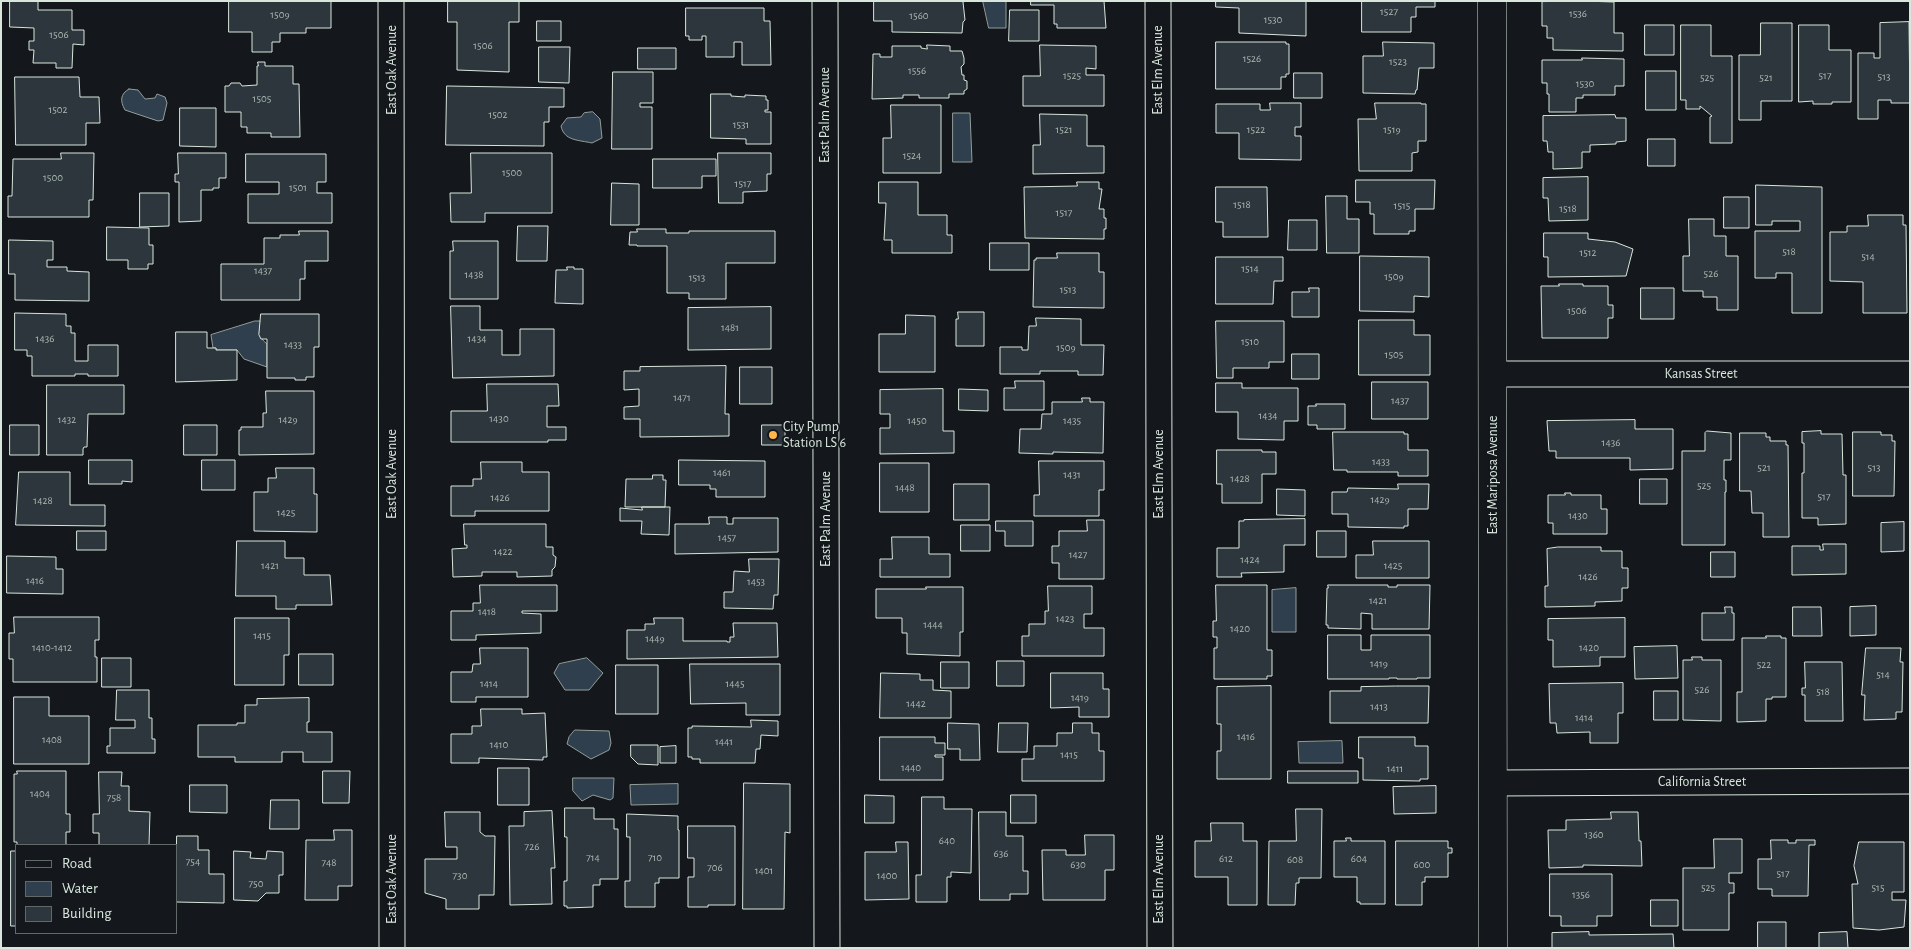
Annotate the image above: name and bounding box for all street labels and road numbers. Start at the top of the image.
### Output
street label: East Oak Avenue [384,25,400,115]
street label: East Elm Avenue [1150,25,1166,115]
street label: East Palm Avenue [817,67,833,163]
street label: Kansas Street [1664,366,1738,382]
street label: East Mariposa Avenue [1485,416,1501,534]
street label: East Oak Avenue [384,429,400,519]
street label: East Elm Avenue [1151,429,1167,519]
street label: East Palm Avenue [818,471,834,567]
street label: California Street [1658,774,1746,790]
street label: East Oak Avenue [384,834,400,924]
street label: East Elm Avenue [1151,834,1167,924]

